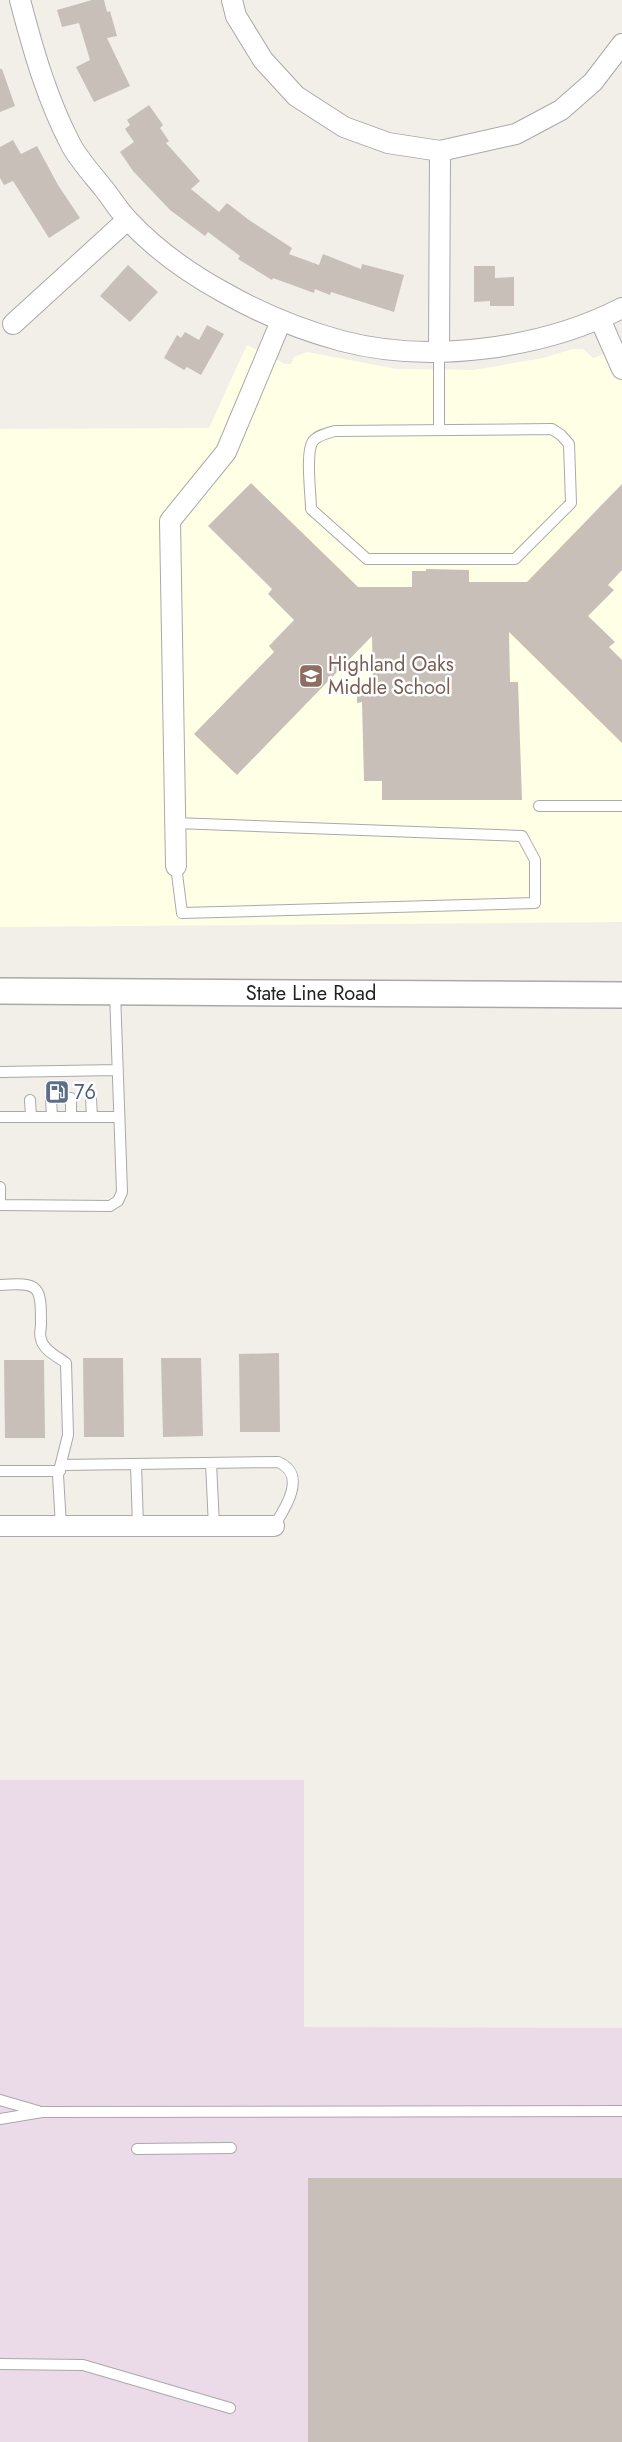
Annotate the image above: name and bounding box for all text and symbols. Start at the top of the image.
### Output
place label: Highland Oaks Middle School [328,650,454,702]
school or university icon: Highland Oaks Middle School [298,663,324,689]
street label: State Line Road [246,979,376,1008]
place label: 76 [74,1078,96,1107]
fuel station icon: 76 [44,1079,70,1105]

